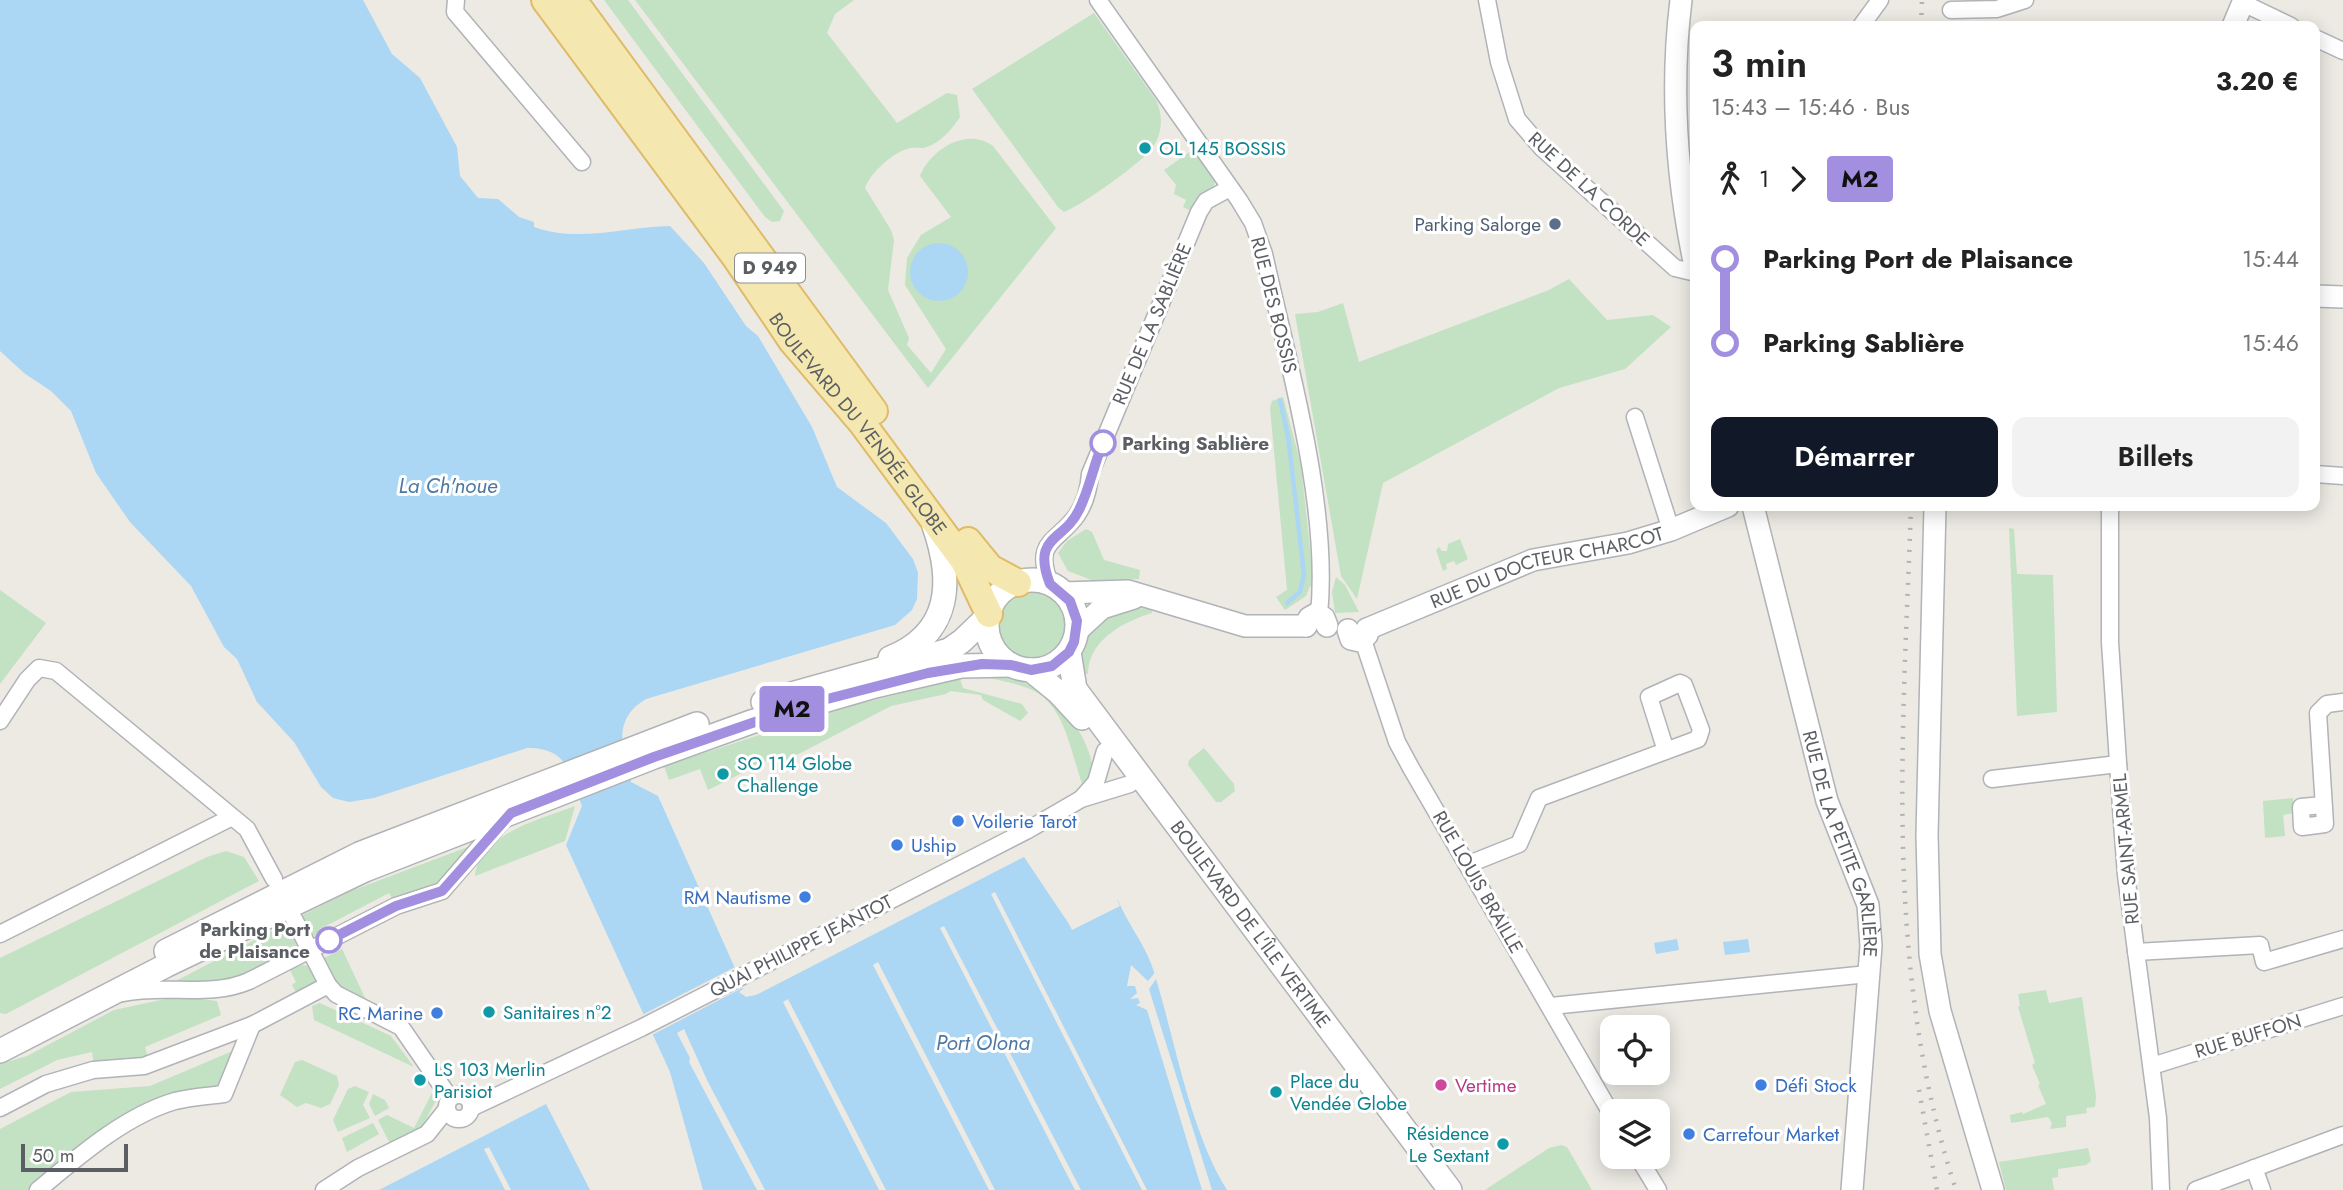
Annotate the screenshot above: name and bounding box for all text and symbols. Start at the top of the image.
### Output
text: 3 min [1711,36,1807,91]
text: 3.20 € [2216,62,2299,100]
text: 15:43 – 15:46 · Bus [1711,90,1910,124]
street label: RUE DE LA CORDE [1522,126,1656,252]
place label: OL 145 BOSSIS [1159,135,1286,162]
marker: OL 145 BOSSIS [1137,140,1153,156]
icon: walk [1711,160,1749,198]
icon: forward [1779,160,1817,198]
text: M2 [1841,161,1879,196]
text: 1 [1759,162,1769,196]
place label: Parking Salorge [1415,211,1541,238]
marker: Parking Salorge [1547,216,1563,232]
street label: RUE DES BOSSIS [1244,234,1304,376]
street label: RUE DE LA SABLIÈRE [1106,239,1198,409]
text: Parking Port de Plaisance [1763,240,2073,278]
text: 15:44 [2242,242,2299,276]
road number: D 949 [735,254,805,282]
street label: BOULEVARD DU VENDÉE GLOBE [763,307,954,540]
text: Parking Sablière [1763,324,1965,362]
text: 15:46 [2242,326,2299,360]
button: Démarrer [1711,417,1998,497]
button: Billets [2012,417,2299,497]
marker: Parking Sablière [1090,430,1116,456]
place label: Parking Sablière [1122,430,1269,457]
water label: La Ch'noue [399,471,498,501]
street label: RUE DU DOCTEUR CHARCOT [1426,520,1667,615]
line badge: M2 [760,686,824,732]
text: M2 [773,691,811,726]
street label: RUE DE LA PETITE GARLIÈRE [1796,727,1885,958]
place label: SO 114 Globe Challenge [737,750,852,799]
marker: SO 114 Globe Challenge [715,766,731,782]
street label: RUE SAINT-ARMEL [2106,772,2146,926]
street label: RUE LOUIS BRAILLE [1426,806,1530,958]
place label: Voilerie Tarot [972,808,1077,835]
marker: Voilerie Tarot [950,813,966,829]
street label: BOULEVARD DE L'ÎLE VERTIME [1164,815,1337,1033]
place label: Uship [911,832,956,859]
marker: Uship [889,837,905,853]
place label: RM Nautisme [684,884,791,911]
street label: QUAI PHILIPPE JEANTOT [705,888,897,1004]
marker: RM Nautisme [797,889,813,905]
place label: Parking Port de Plaisance [199,916,310,965]
marker: Parking Port de Plaisance [316,927,342,953]
place label: Sanitaires n°2 [503,999,612,1026]
place label: RC Marine [338,1000,423,1027]
marker: Sanitaires n°2 [481,1004,497,1020]
marker: RC Marine [429,1005,445,1021]
street label: RUE BUFFON [2191,1007,2305,1065]
map controls [1600,1015,1670,1169]
button: locate [1600,1015,1670,1085]
water label: Port Olona [936,1028,1030,1058]
place label: LS 103 Merlin Parisiot [434,1056,546,1105]
place label: Place du Vendée Globe [1290,1068,1407,1117]
marker: LS 103 Merlin Parisiot [412,1072,428,1088]
place label: Vertime [1455,1072,1517,1099]
place label: Défi Stock [1775,1072,1857,1099]
marker: Vertime [1433,1077,1449,1093]
marker: Défi Stock [1753,1077,1769,1093]
marker: Place du Vendée Globe [1268,1084,1284,1100]
button: layers [1600,1099,1670,1169]
place label: Résidence Le Sextant [1407,1120,1489,1169]
place label: Carrefour Market [1703,1121,1840,1148]
marker: Carrefour Market [1681,1126,1697,1142]
marker: Résidence Le Sextant [1495,1136,1511,1152]
scale bar [21,1141,128,1173]
text: 50 m [32,1142,75,1169]

